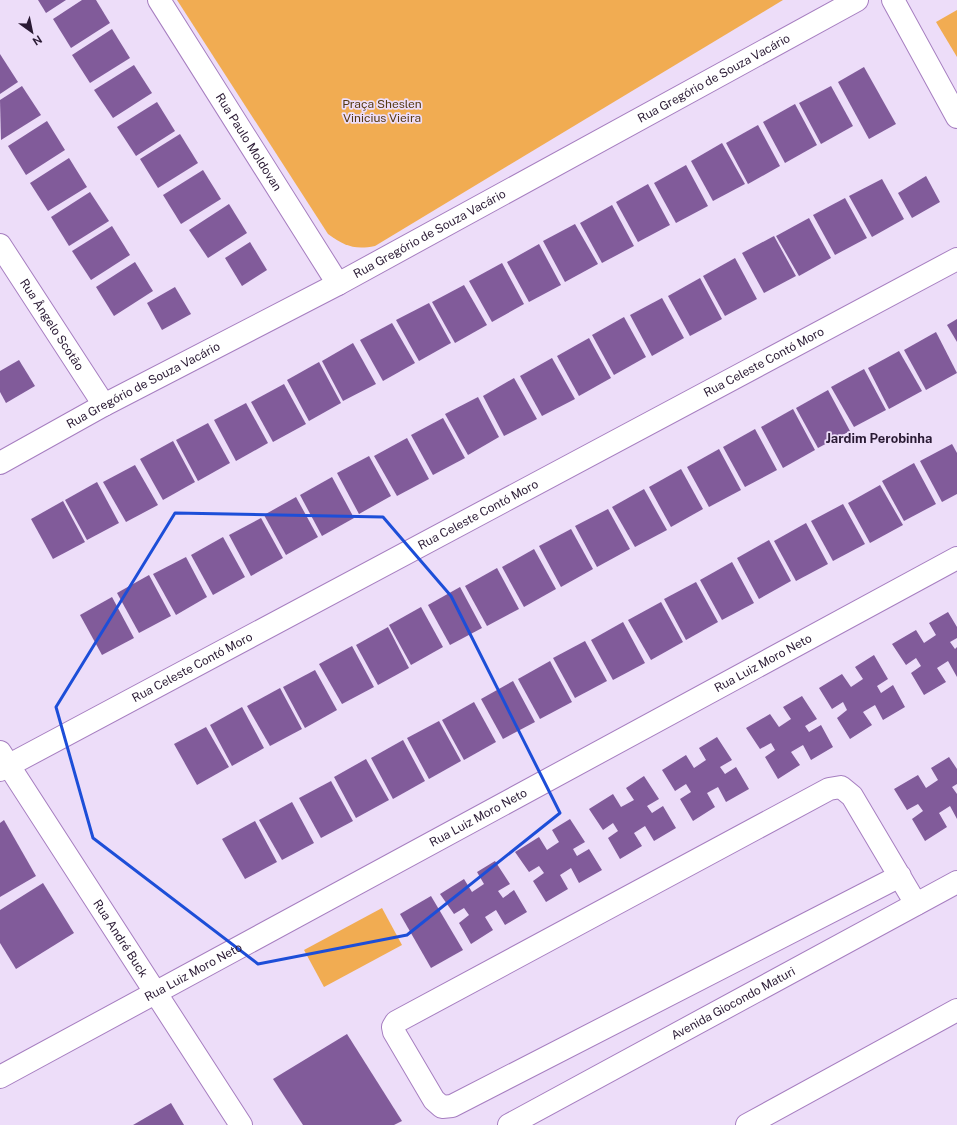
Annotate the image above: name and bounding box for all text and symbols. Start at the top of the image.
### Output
north arrow [12,12,52,52]
street label: Rua Gregório de Souza Vacário [635,31,793,126]
text: N [31,33,44,48]
street label: Rua Paulo Moldovan [213,91,285,194]
park label: Praça Sheslen Vinicius Vieira [342,97,422,125]
street label: Rua Gregório de Souza Vacário [351,186,508,281]
street label: Rua Ângelo Scotão [17,276,87,373]
street label: Rua Celeste Contó Moro [701,324,827,400]
street label: Rua Gregório de Souza Vacário [64,339,223,431]
district label: Jardim Perobinha [826,431,932,446]
street label: Rua Celeste Contó Moro [416,477,541,553]
street label: Rua Celeste Contó Moro [130,629,255,705]
street label: Rua Luiz Moro Neto [712,631,814,695]
street label: Rua Luiz Moro Neto [427,786,529,850]
street label: Rua André Buck [90,897,151,980]
street label: Rua Luiz Moro Neto [142,940,245,1004]
street label: Avenida Giocondo Maturi [669,964,798,1043]

